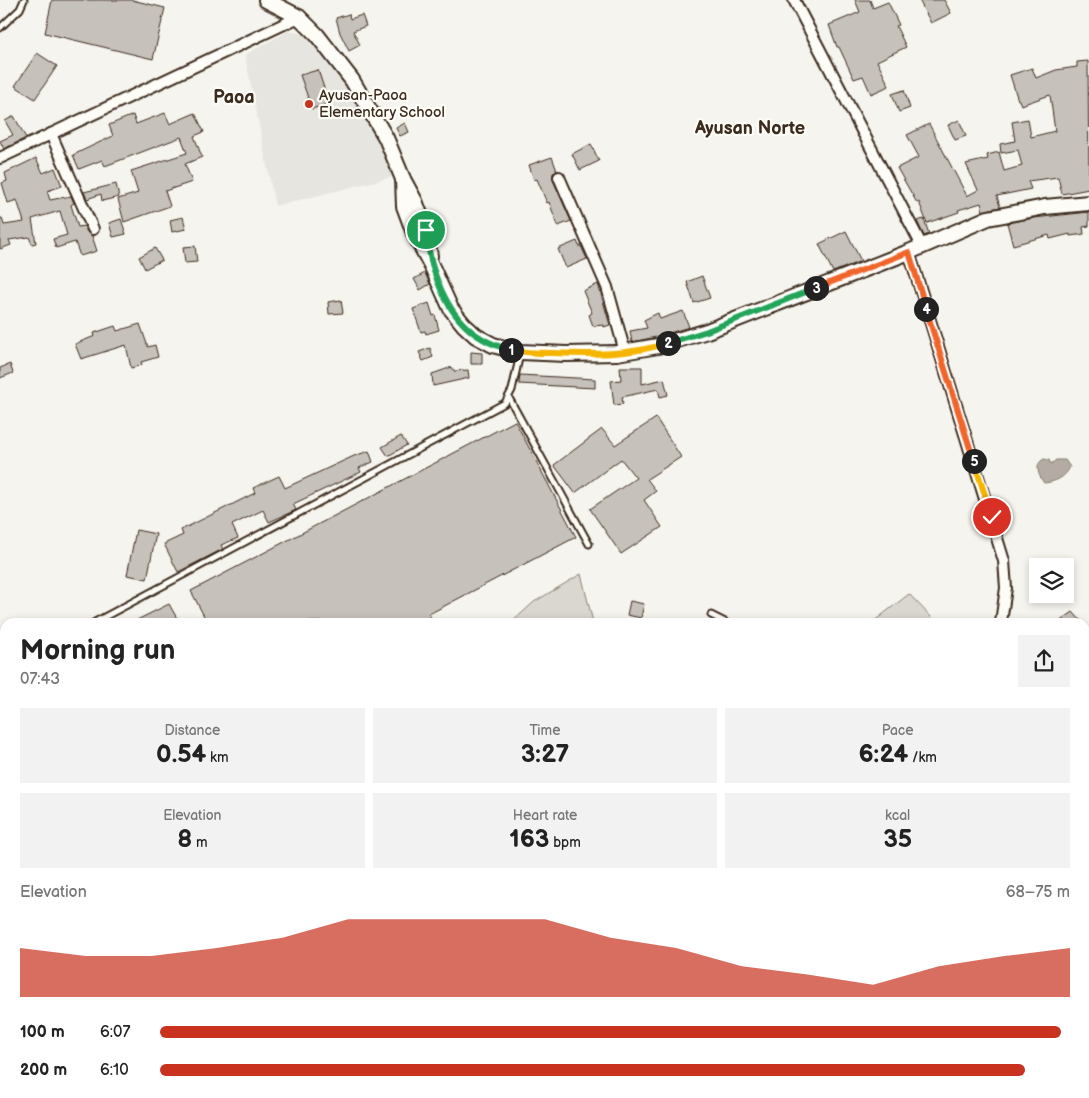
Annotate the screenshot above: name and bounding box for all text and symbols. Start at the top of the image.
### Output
place label: Ayusan-Paoa Elementary School [319,86,445,122]
district label: Paoa [213,87,255,108]
marker: Ayusan-Paoa Elementary School [303,98,315,110]
district label: Ayusan Norte [694,118,805,139]
pin [405,209,447,251]
icon: arrive [412,216,440,244]
pin: 3 [804,276,828,300]
text: 3 [812,280,821,297]
pin: 4 [914,296,938,322]
text: 4 [922,301,931,318]
pin: 2 [656,330,680,356]
text: 2 [664,335,673,352]
pin: 1 [498,338,524,362]
text: 1 [509,342,514,359]
pin: 5 [962,448,986,474]
text: 5 [970,453,979,470]
pin [971,496,1013,538]
icon: check [978,503,1006,531]
map controls [1029,558,1074,603]
button: layers [1029,558,1074,603]
text: Morning run [20,634,175,667]
button: share [1018,635,1070,687]
text: 07:43 [20,670,60,689]
text: Distance [164,722,220,739]
text: Time [529,722,561,739]
text: Pace [882,722,914,739]
text: 0.54 [156,739,206,770]
text: 3:27 [521,739,569,770]
text: 6:24 [858,739,908,770]
text: km [206,749,229,766]
text: /km [908,749,937,766]
text: Elevation [163,807,222,824]
text: Heart rate [513,807,577,824]
text: kcal [885,807,910,824]
text: 8 [177,824,192,855]
text: 163 [509,824,549,855]
text: 35 [883,824,912,855]
text: m [192,834,208,851]
text: bpm [549,834,581,851]
text: Elevation [20,883,87,902]
text: 68–75 m [1006,883,1070,902]
text: 100 m [20,1023,65,1042]
text: 6:07 [100,1023,130,1042]
text: 200 m [20,1061,67,1080]
text: 6:10 [100,1061,129,1080]

